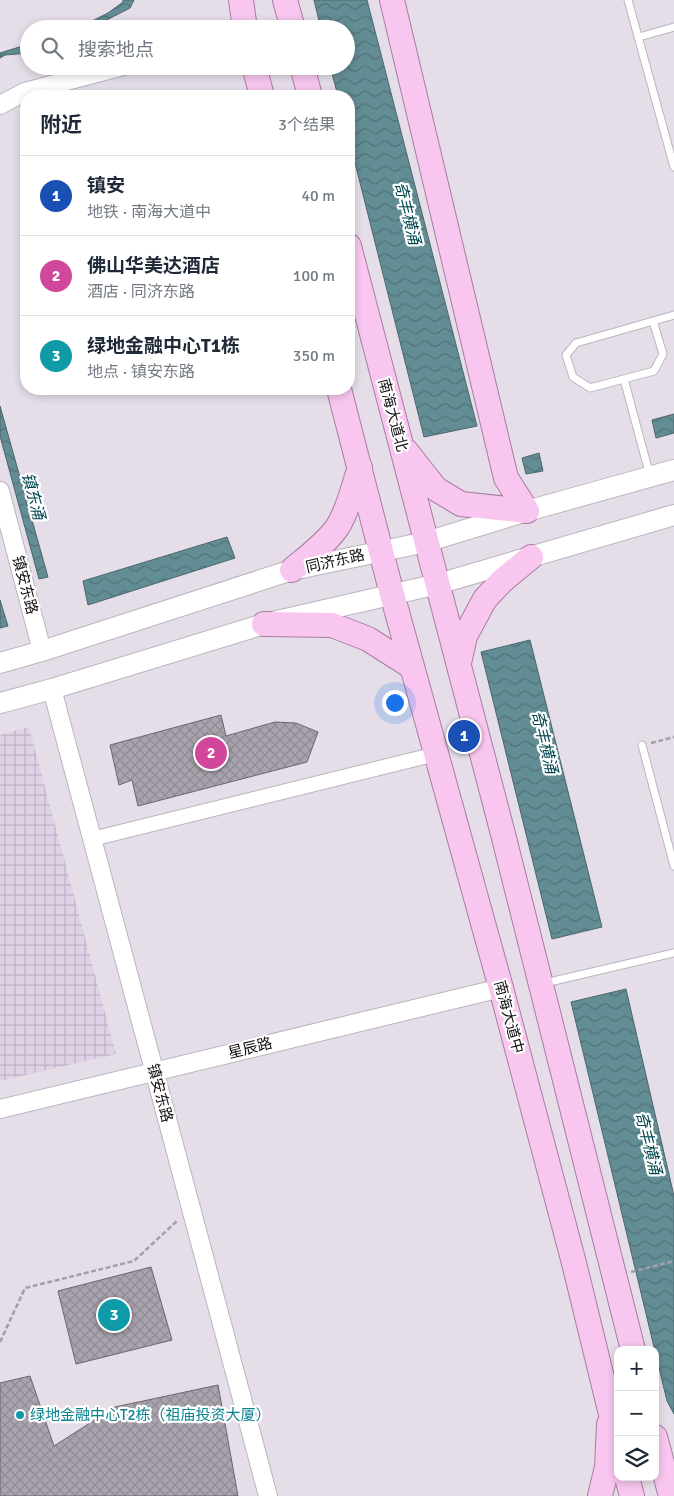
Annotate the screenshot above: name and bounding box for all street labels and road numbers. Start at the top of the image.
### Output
street label: 南海大道北 [375,376,411,454]
street label: 同济东路 [304,545,366,577]
street label: 镇安东路 [9,554,41,616]
street label: 南海大道中 [491,978,527,1056]
street label: 星辰路 [226,1034,274,1062]
street label: 镇安东路 [144,1062,176,1124]

